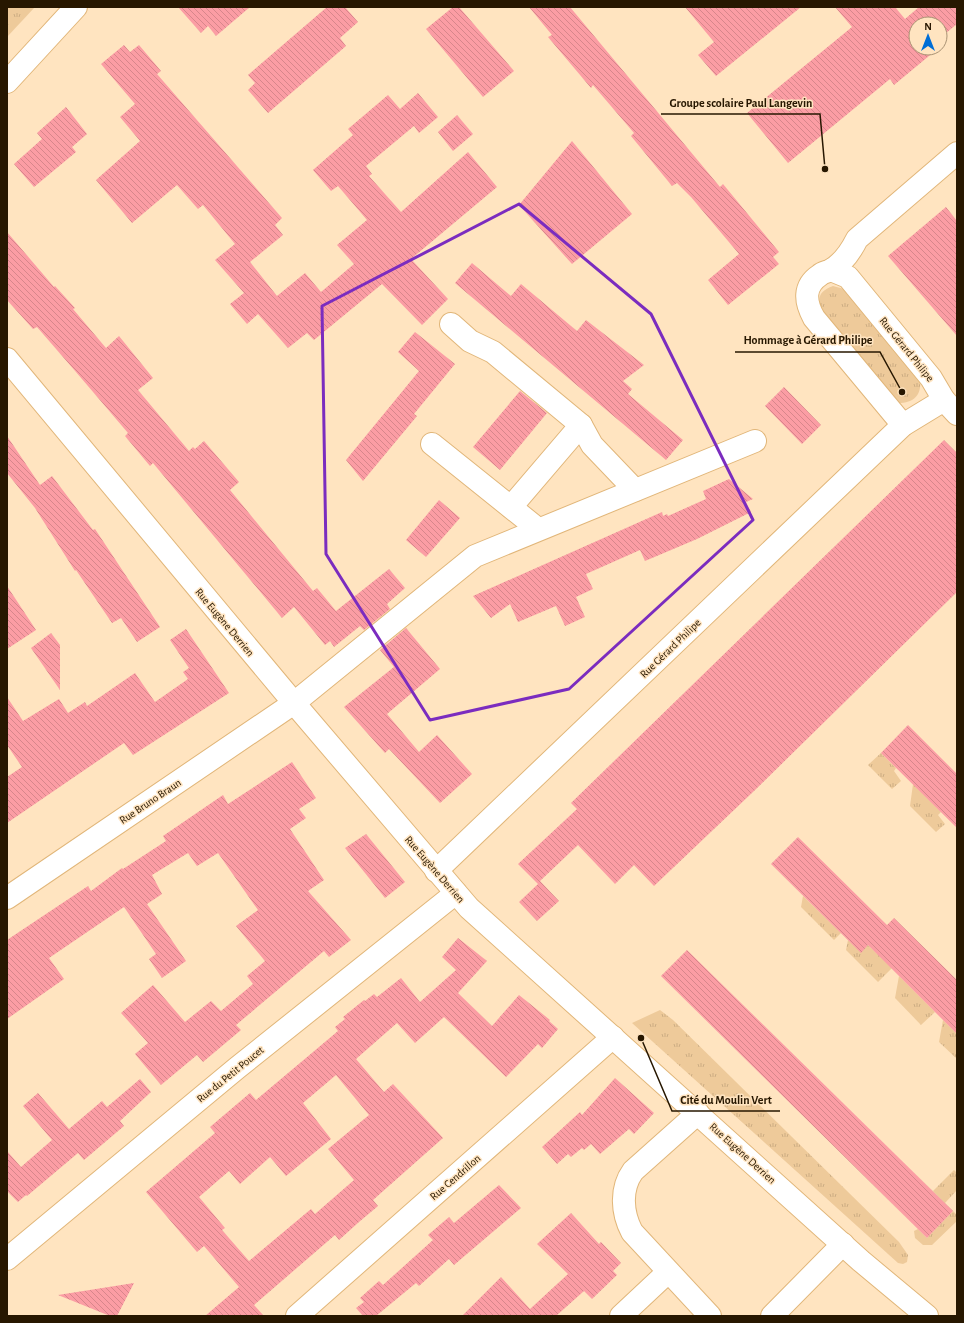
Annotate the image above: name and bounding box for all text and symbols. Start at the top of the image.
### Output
north arrow [908,16,948,56]
text: N [924,21,932,32]
callout: Groupe scolaire Paul Langevin [661,90,820,114]
text: Groupe scolaire Paul Langevin [670,97,812,109]
street label: Rue Gérard Philipe [877,315,936,384]
callout: Hommage à Gérard Philipe [735,328,880,352]
text: Hommage à Gérard Philipe [743,334,873,346]
street label: Rue Eugène Derrien [193,586,256,658]
street label: Rue Gérard Philipe [638,617,703,680]
street label: Rue Bruno Braun [118,777,183,826]
street label: Rue Eugène Derrien [403,834,467,905]
street label: Rue du Petit Poucet [195,1044,266,1105]
callout: Cité du Moulin Vert [672,1087,780,1111]
text: Cité du Moulin Vert [680,1094,772,1106]
street label: Rue Eugène Derrien [707,1121,778,1186]
street label: Rue Cendrillon [428,1153,483,1202]

